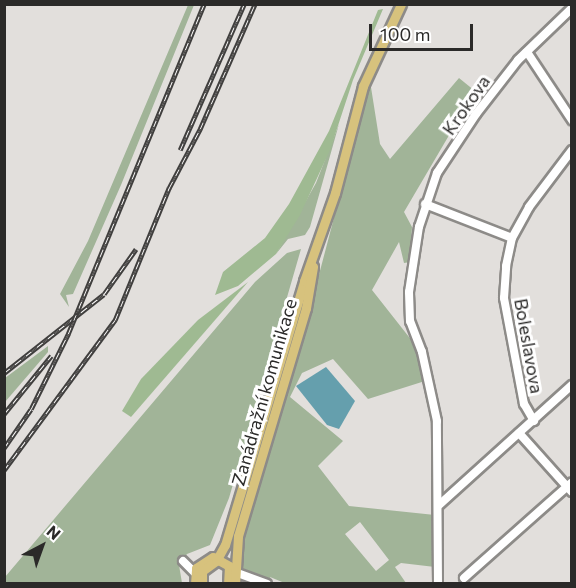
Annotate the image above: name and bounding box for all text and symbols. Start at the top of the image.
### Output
scale bar [372,12,476,50]
text: 100 m [380,23,430,45]
street label: Krokova [438,71,494,139]
street label: Zanádražní komunikace [227,296,301,488]
street label: Boleslavova [510,297,548,395]
north arrow [12,516,72,576]
text: N [43,521,65,543]

